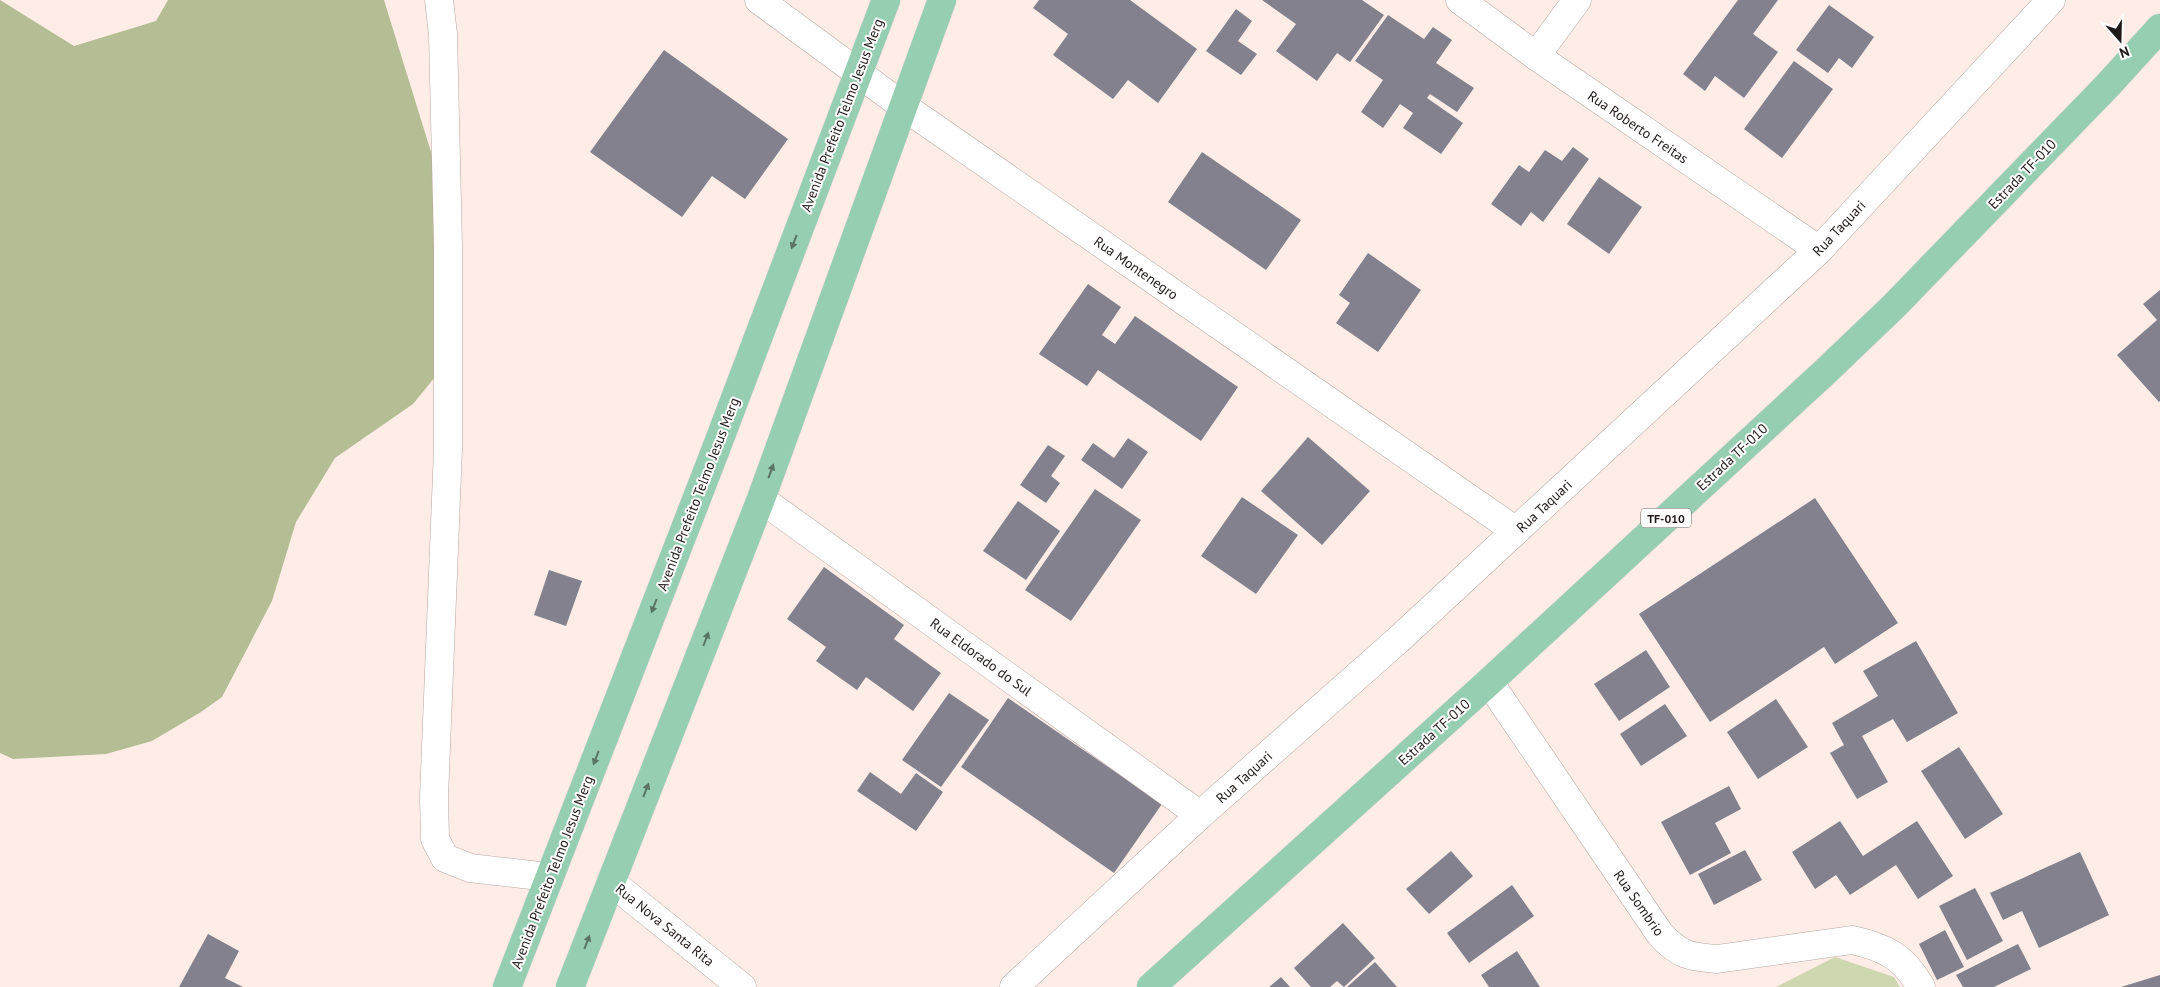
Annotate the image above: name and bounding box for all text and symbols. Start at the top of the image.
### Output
north arrow [2095,15,2145,65]
street label: Avenida Prefeito Telmo Jesus Merg [797,16,887,214]
text: N [2117,42,2132,62]
street label: Rua Roberto Freitas [1584,87,1692,167]
street label: Estrada TF-010 [1984,135,2060,213]
street label: Rua Taquari [1809,196,1869,260]
street label: Rua Montenegro [1090,232,1182,304]
one-way arrow [790,235,798,250]
street label: Avenida Prefeito Telmo Jesus Merg [653,395,743,593]
street label: Estrada TF-010 [1693,419,1772,494]
one-way arrow [767,463,775,478]
street label: Rua Taquari [1512,476,1576,536]
road number: TF-010 [1641,508,1691,528]
one-way arrow [650,599,658,613]
street label: Rua Eldorado do Sul [927,614,1035,700]
one-way arrow [702,631,710,646]
street label: Estrada TF-010 [1394,695,1474,769]
street label: Rua Taquari [1212,747,1276,807]
one-way arrow [591,750,599,765]
street label: Avenida Prefeito Telmo Jesus Merg [507,773,597,971]
one-way arrow [643,783,651,797]
street label: Rua Sombrio [1610,867,1668,939]
street label: Rua Nova Santa Rita [612,880,718,970]
one-way arrow [584,934,591,949]

